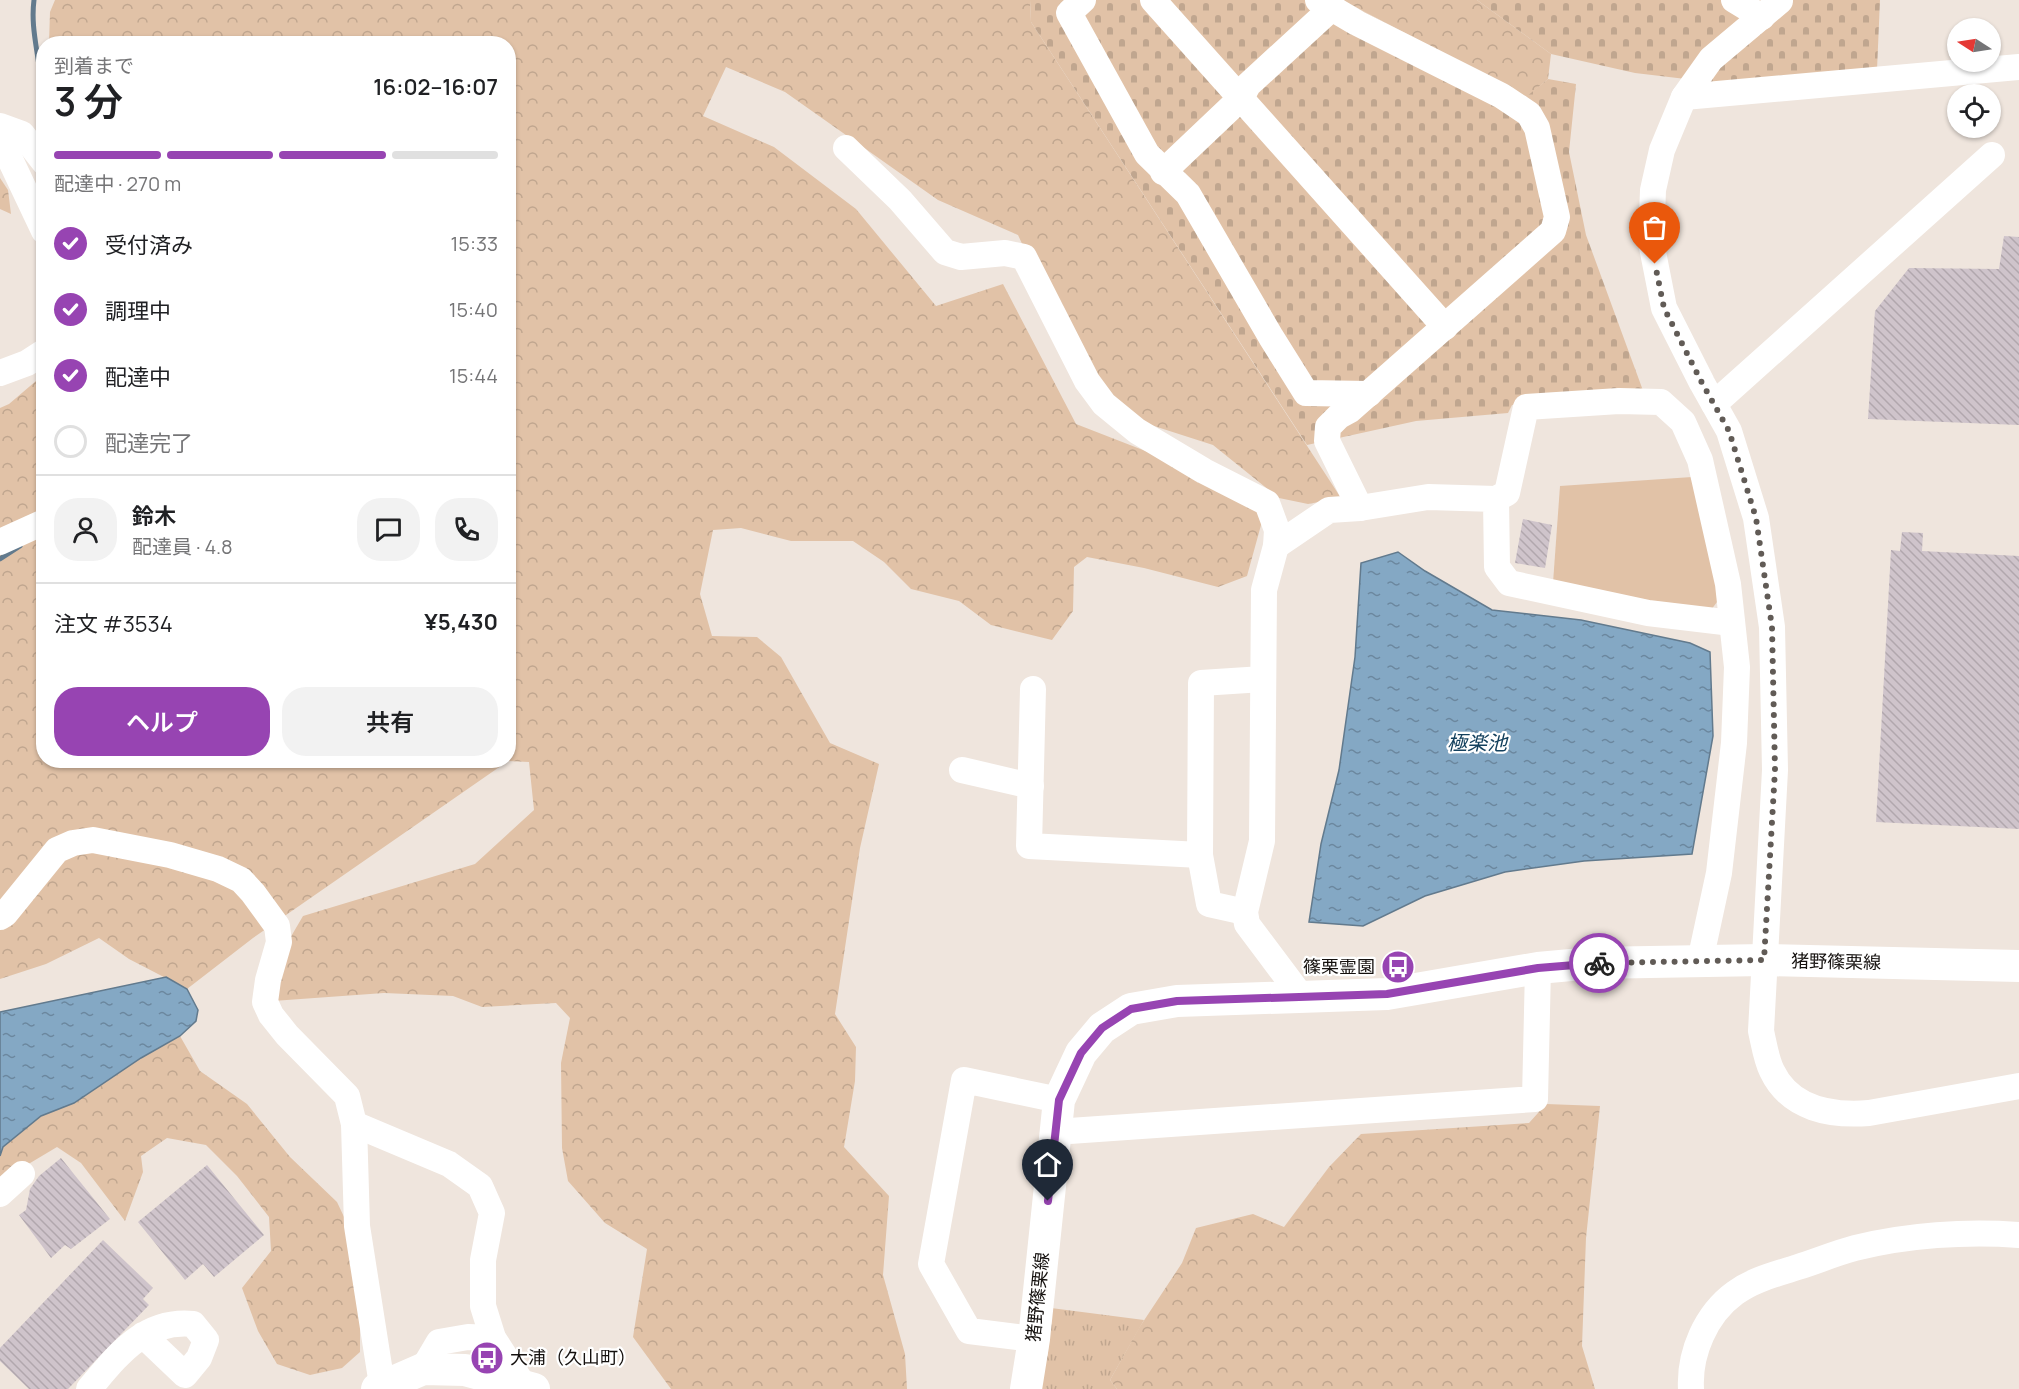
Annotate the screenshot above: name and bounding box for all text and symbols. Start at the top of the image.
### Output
north arrow [1947,18,2001,72]
map controls [1947,18,2001,138]
text: 到着まで [54,52,134,79]
text: 16:02–16:07 [373,72,498,102]
text: 3 分 [54,74,123,128]
button: locate [1947,84,2001,138]
text: 配達中 · 270 m [54,170,181,197]
pin [1629,202,1680,264]
icon: bag [1638,211,1671,244]
icon: check [54,227,87,260]
text: 受付済み [105,230,193,260]
text: 15:33 [451,230,498,257]
icon: check [54,293,87,326]
text: 調理中 [105,296,171,326]
text: 15:40 [449,296,498,323]
icon: check [54,359,87,392]
text: 配達中 [105,362,171,392]
text: 15:44 [449,362,498,389]
text: 配達完了 [105,428,193,458]
button: person [54,498,117,561]
button: chat [357,498,420,561]
button: phone [435,498,498,561]
text: 鈴木 [132,501,176,531]
text: 配達員 · 4.8 [132,533,233,560]
text: ¥5,430 [424,607,498,637]
text: 注文 #3534 [54,609,173,639]
button: ヘルプ [54,687,270,756]
button: 共有 [282,687,498,756]
water label: 極楽池 [1447,729,1509,756]
courier [1569,933,1629,993]
icon: bike [1583,947,1616,980]
street label: 猪野篠栗線 [1791,948,1881,974]
bus stop icon: 篠栗霊園 [1380,949,1416,985]
place label: 篠栗霊園 [1303,954,1375,978]
pin [1022,1139,1073,1201]
icon: home [1031,1148,1064,1181]
street label: 猪野篠栗線 [1020,1251,1054,1343]
bus stop icon: 大浦（久山町） [469,1340,505,1376]
place label: 大浦（久山町） [510,1345,636,1369]

